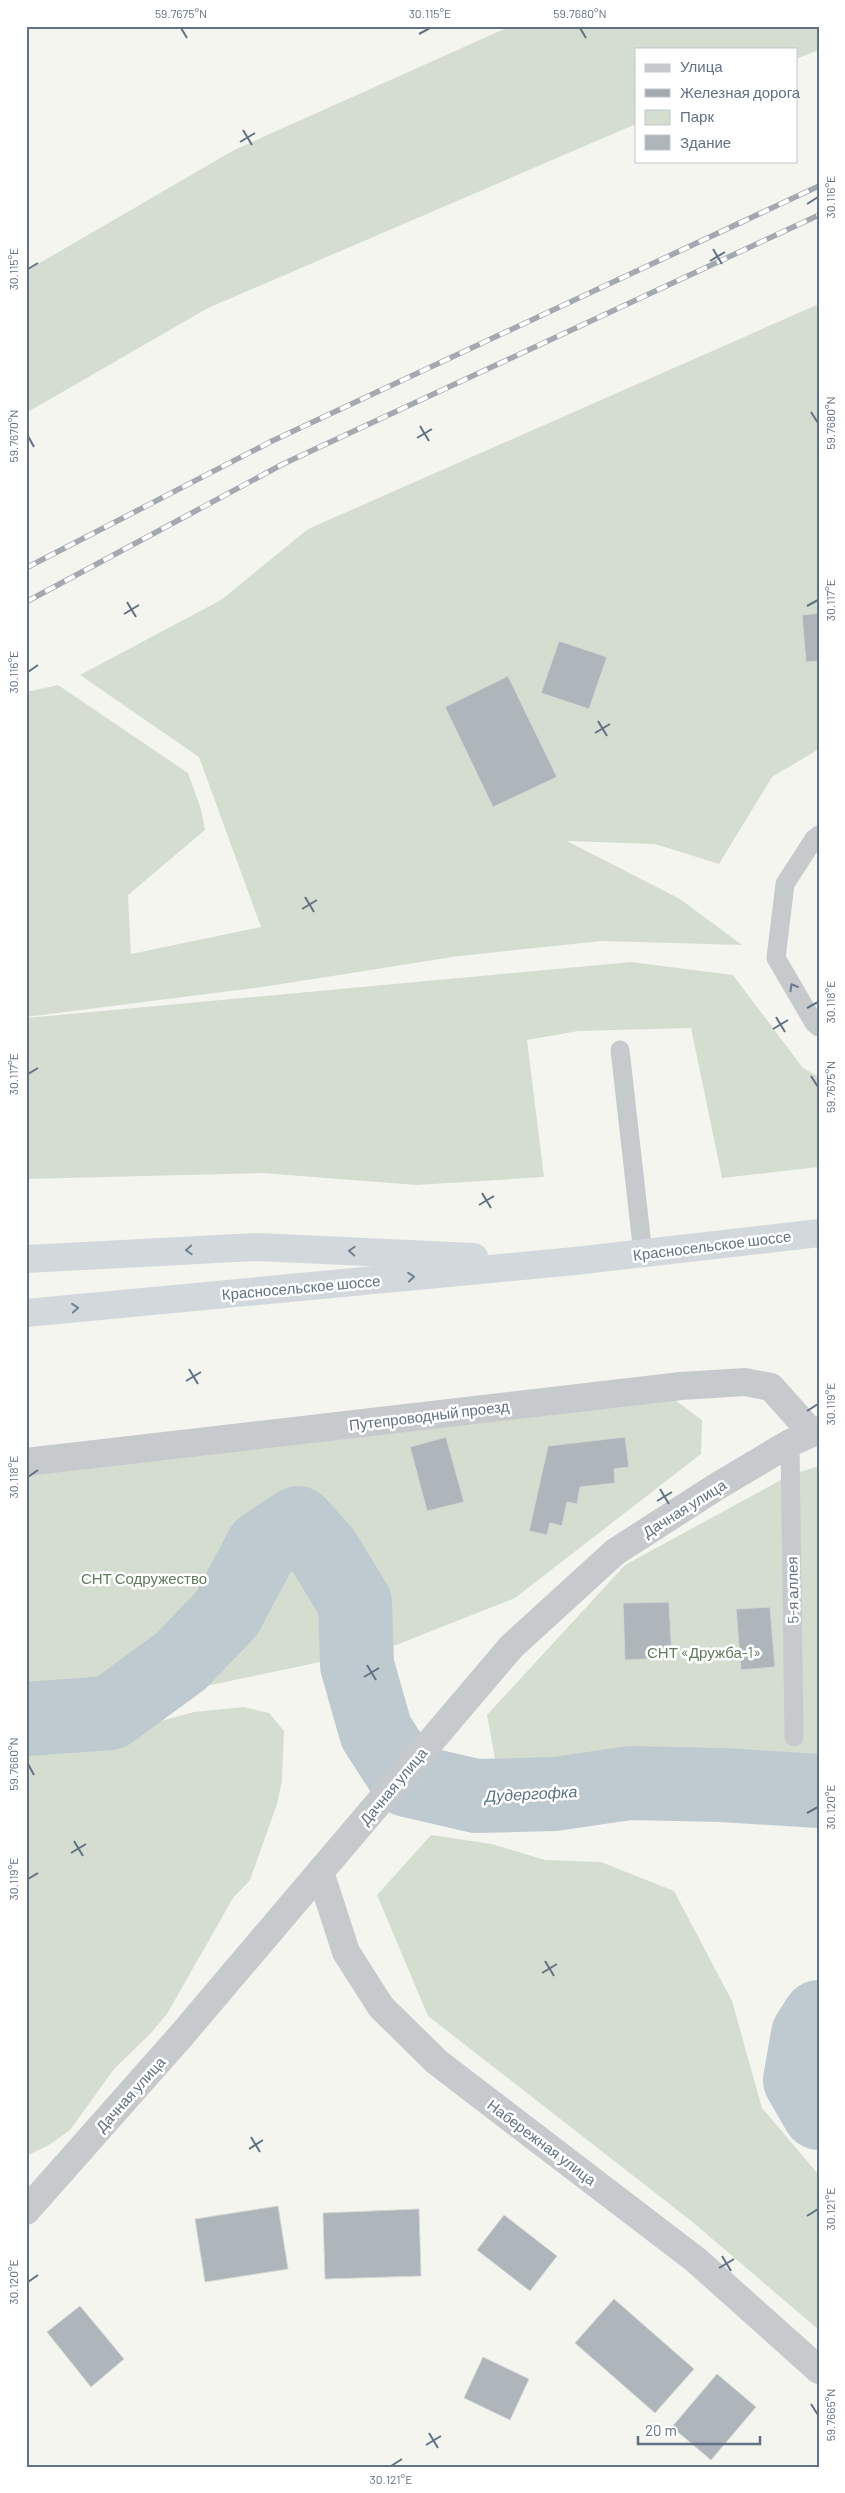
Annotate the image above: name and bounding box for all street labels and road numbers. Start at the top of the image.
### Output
street label: Красносельское шоссе [632,1226,792,1264]
street label: Красносельское шоссе [221,1271,381,1303]
street label: Путепроводный проезд [348,1396,510,1434]
street label: Дачная улица [639,1475,730,1541]
street label: 5-я аллея [782,1556,802,1624]
street label: Дачная улица [356,1743,431,1828]
street label: Дачная улица [92,2052,169,2135]
street label: Набережная улица [484,2095,600,2189]

